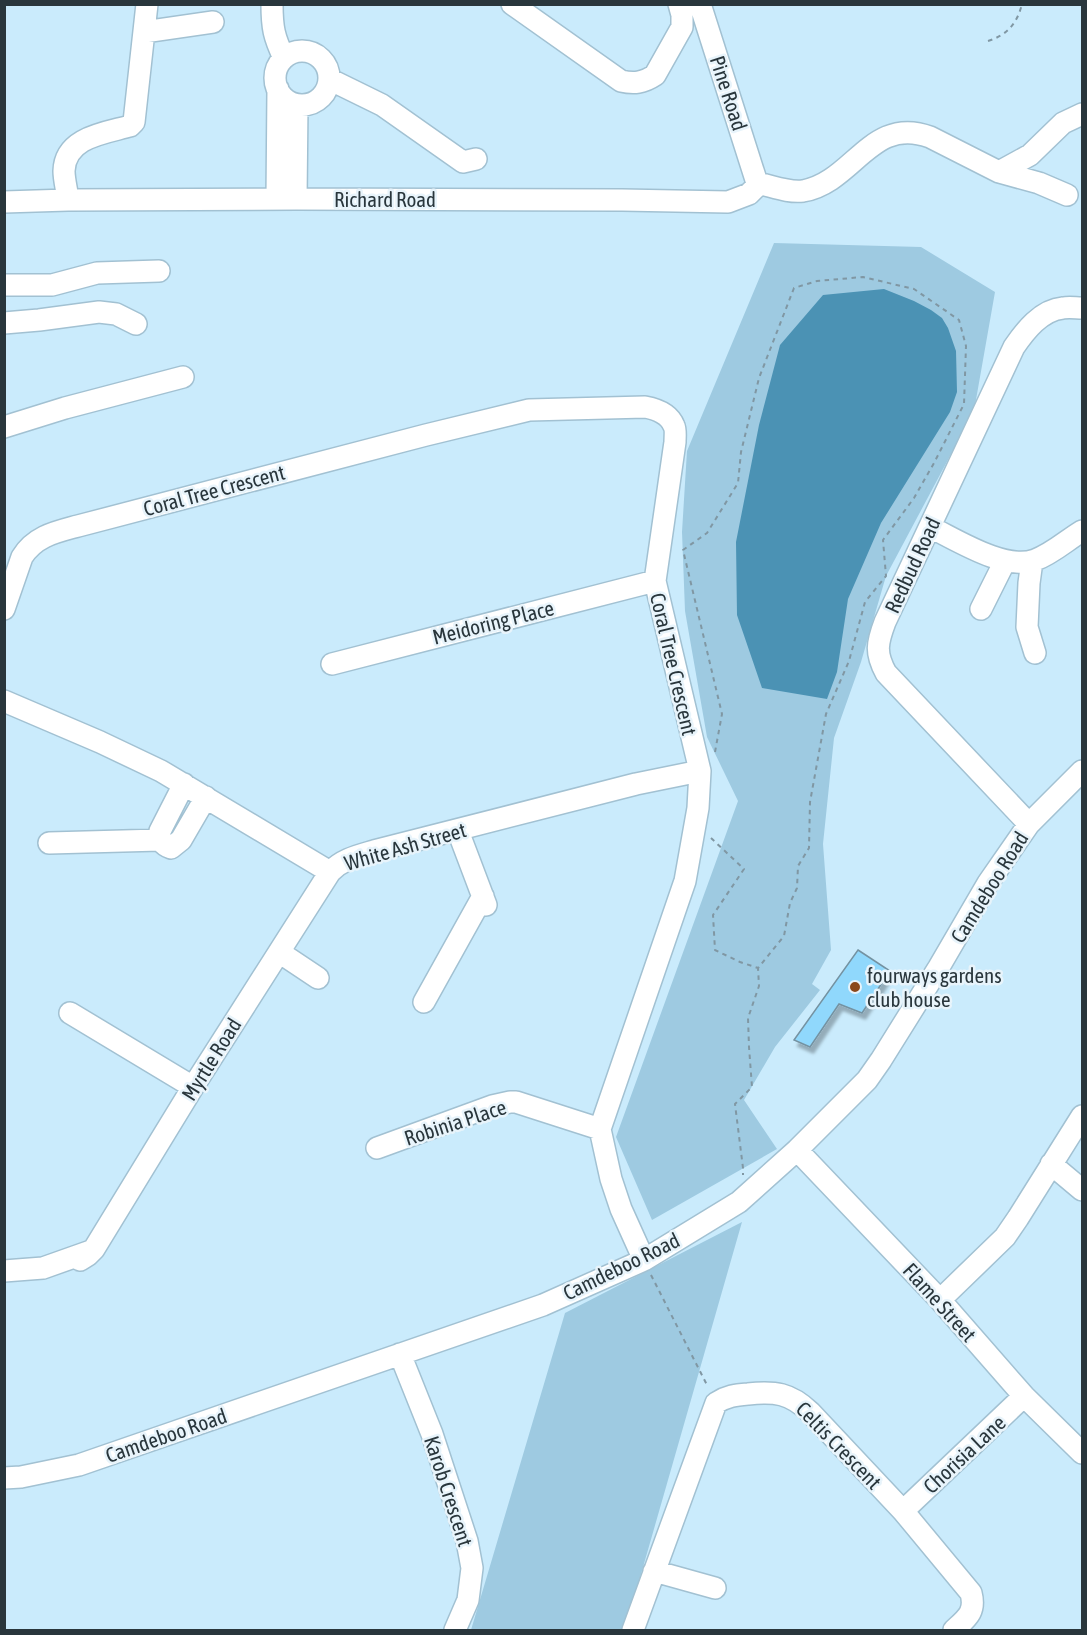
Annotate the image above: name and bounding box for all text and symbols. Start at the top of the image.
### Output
street label: Pine Road [706,52,752,134]
street label: Richard Road [334,187,436,211]
street label: Coral Tree Crescent [141,460,287,520]
street label: Redbud Road [879,513,945,617]
street label: Coral Tree Crescent [646,590,702,738]
street label: Meidoring Place [430,595,556,649]
street label: White Ash Street [341,817,469,875]
street label: Camdeboo Road [945,827,1033,947]
place label: fourways gardens club house [867,963,1002,1011]
marker: fourways gardens club house [848,980,862,994]
street label: Myrtle Road [176,1013,246,1105]
street label: Robinia Place [401,1094,509,1150]
street label: Camdeboo Road [559,1227,683,1305]
street label: Flame Street [898,1258,982,1346]
street label: Celtis Crescent [792,1396,886,1494]
street label: Camdeboo Road [102,1403,230,1467]
street label: Chorisia Lane [918,1410,1010,1498]
street label: Karob Crescent [420,1433,478,1549]

